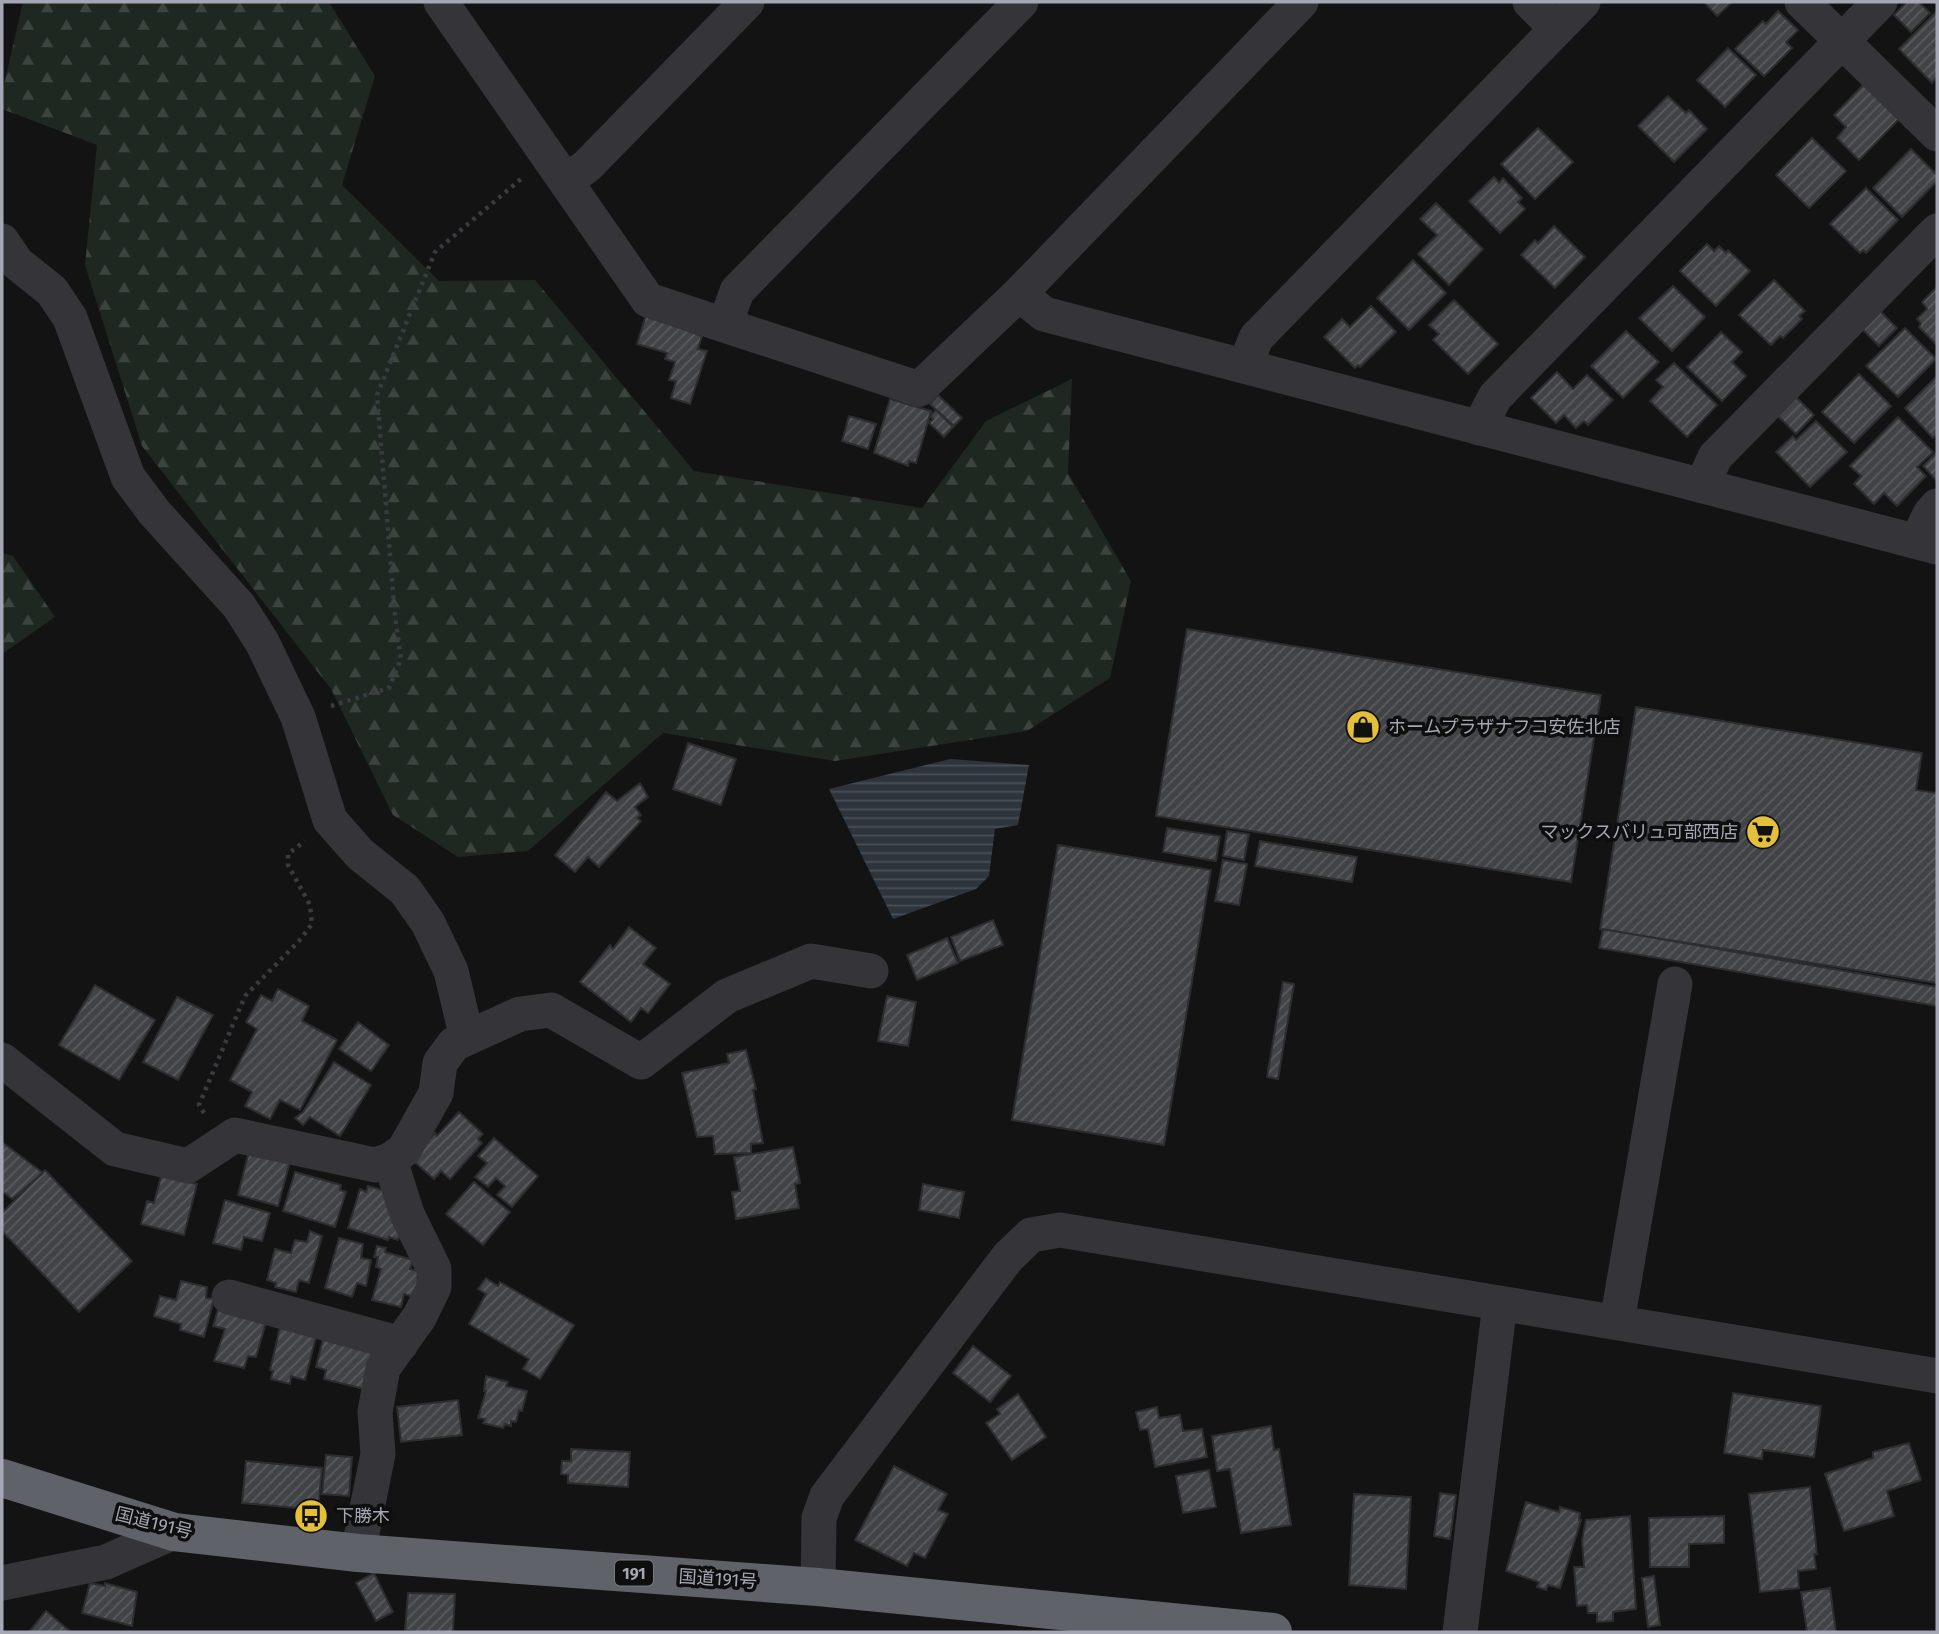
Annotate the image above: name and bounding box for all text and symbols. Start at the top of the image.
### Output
shop icon: ホームプラザナフコ安佐北店 [1344,708,1382,746]
place label: ホームプラザナフコ安佐北店 [1388,716,1620,738]
supermarket icon: マックスバリュ可部西店 [1744,813,1782,851]
place label: マックスバリュ可部西店 [1541,821,1738,843]
bus stop icon: 下勝木 [292,1497,330,1535]
street label: 国道191号 [113,1503,195,1543]
place label: 下勝木 [336,1505,390,1527]
road number: 191 [615,1560,653,1586]
street label: 国道191号 [678,1565,758,1593]

